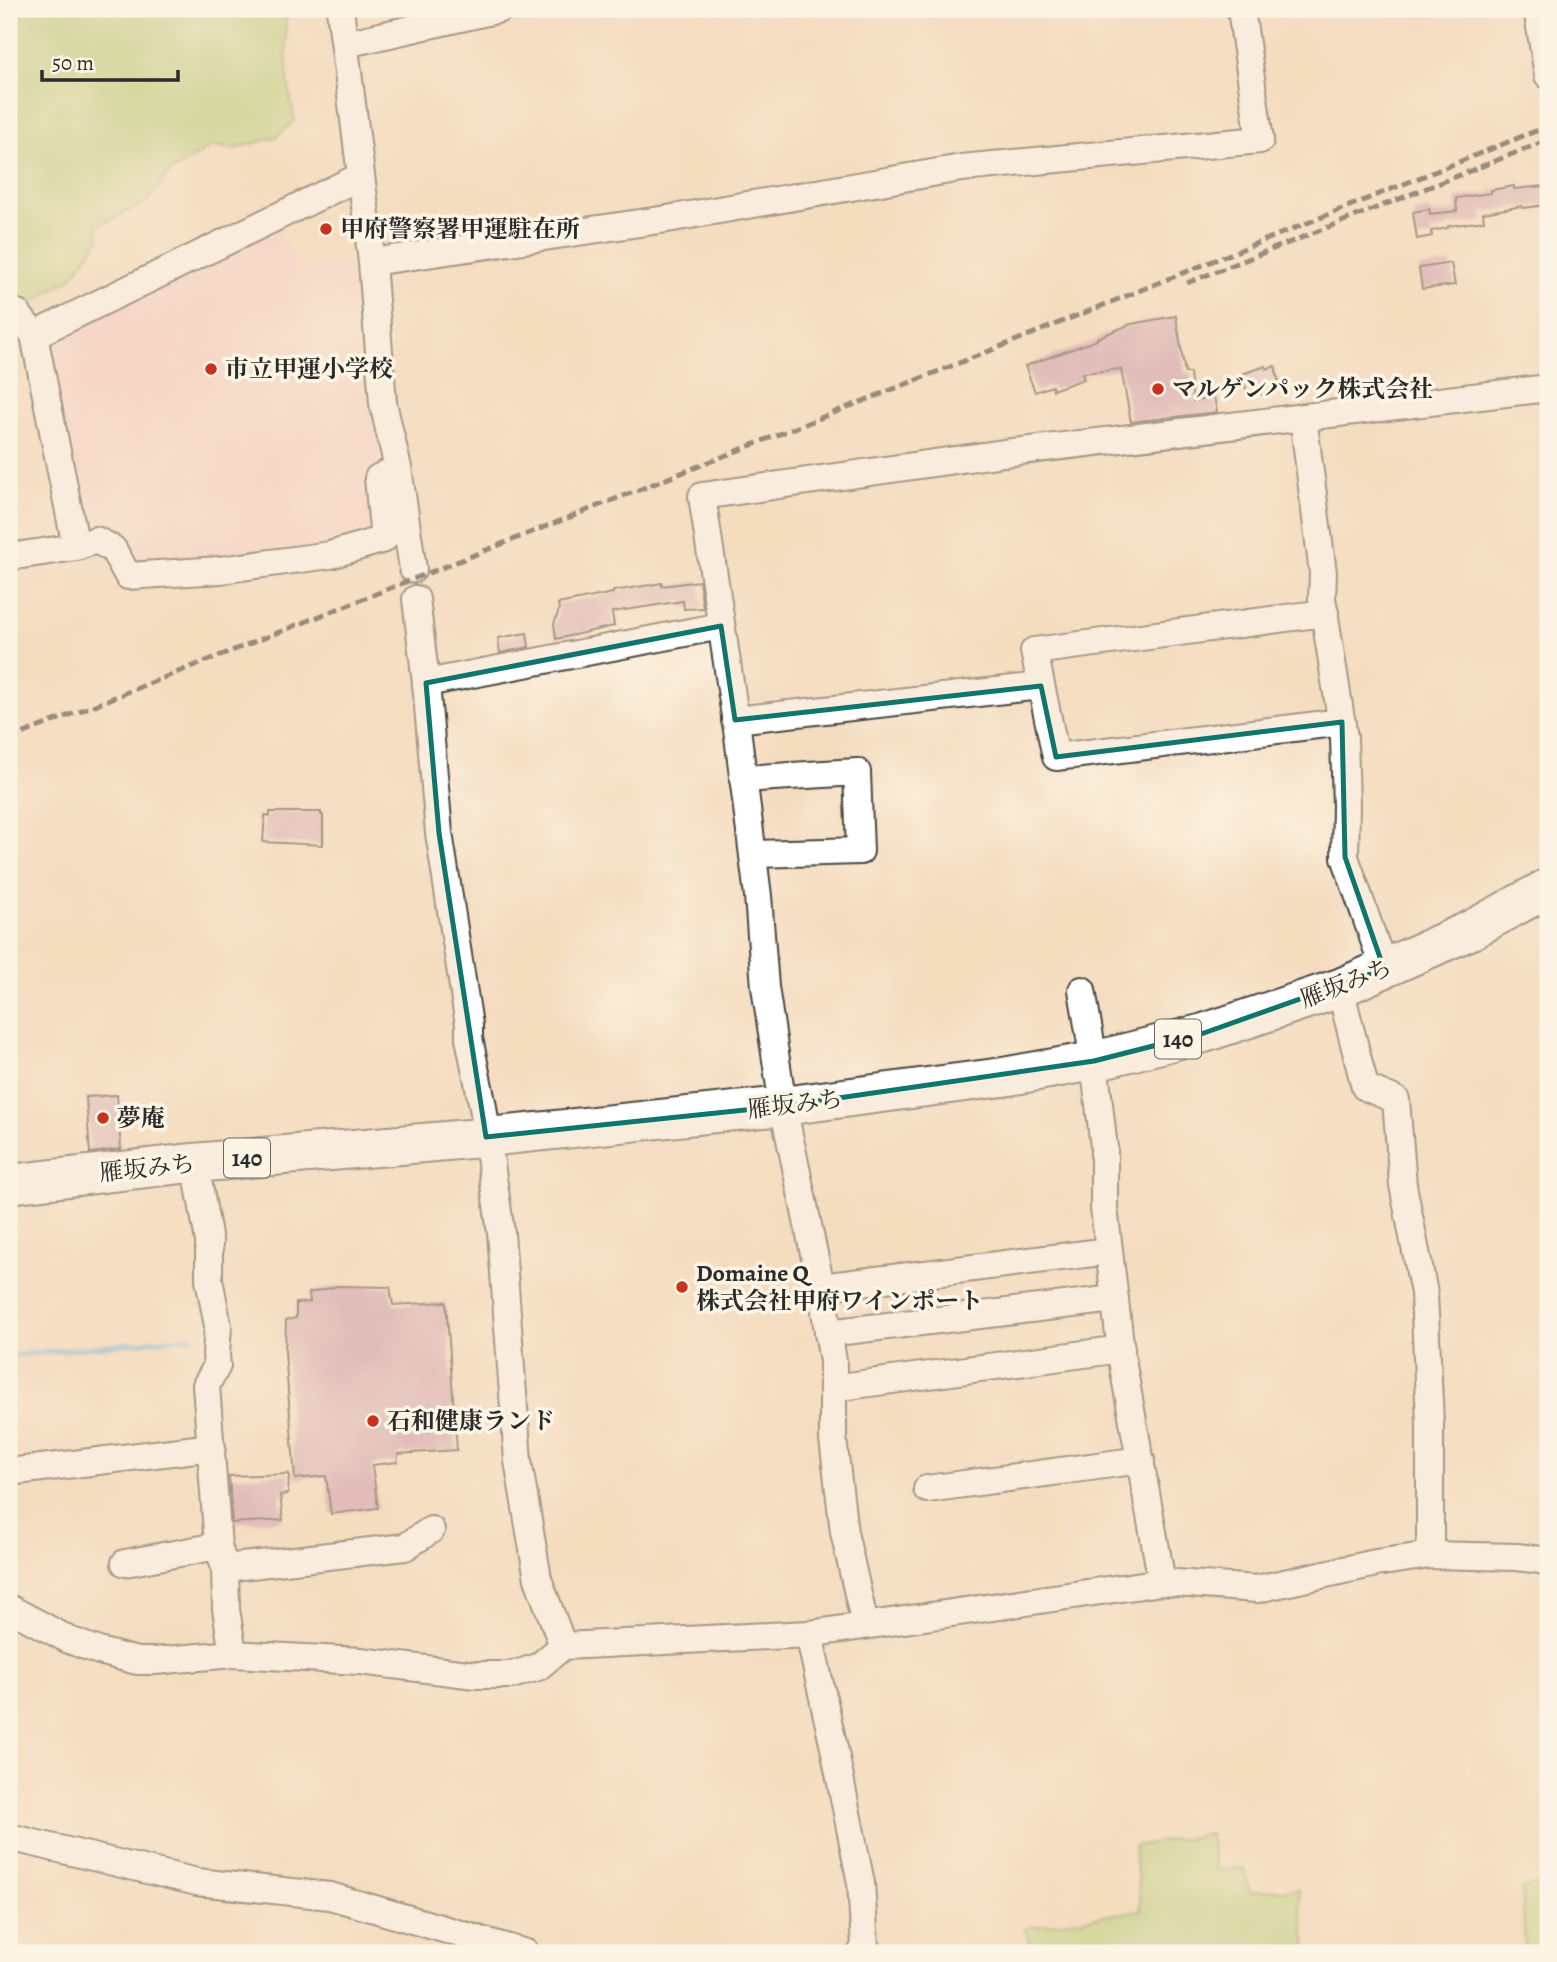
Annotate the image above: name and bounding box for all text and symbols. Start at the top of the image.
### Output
scale bar [42,38,178,82]
text: 50 m [52,49,94,77]
place label: 甲府警察署甲運駐在所 [340,213,580,245]
marker: 甲府警察署甲運駐在所 [318,221,334,237]
place label: 市立甲運小学校 [225,353,393,385]
marker: 市立甲運小学校 [203,361,219,377]
place label: マルゲンパック株式会社 [1172,373,1433,405]
marker: マルゲンパック株式会社 [1150,381,1166,397]
street label: 雁坂みち [1295,951,1397,1015]
road number: 140 [1155,1020,1201,1058]
street label: 雁坂みち [745,1082,845,1126]
place label: 夢庵 [117,1102,165,1134]
marker: 夢庵 [95,1110,111,1126]
road number: 140 [224,1138,270,1177]
street label: 雁坂みち [98,1147,196,1189]
place label: Domaine Q 株式会社甲府ワインポート [696,1257,983,1317]
marker: Domaine Q 株式会社甲府ワインポート [674,1279,690,1295]
place label: 石和健康ランド [387,1405,555,1437]
marker: 石和健康ランド [365,1413,381,1429]

